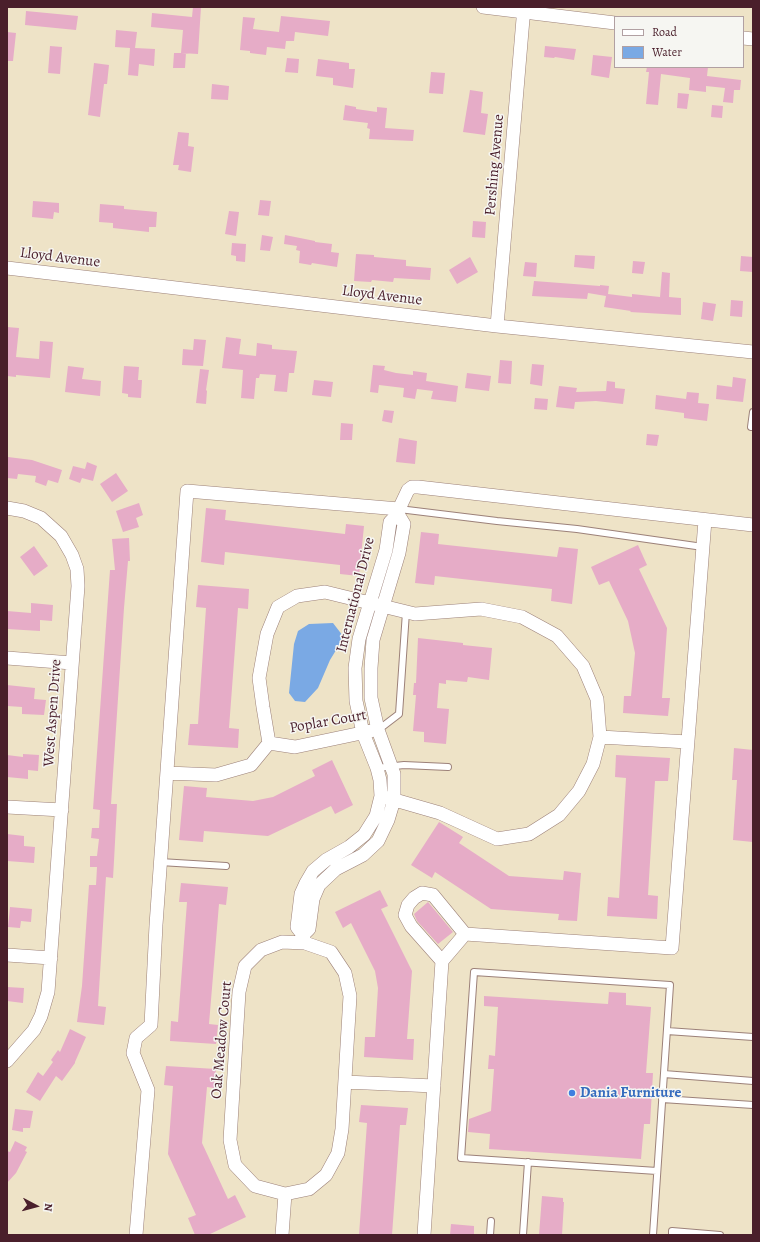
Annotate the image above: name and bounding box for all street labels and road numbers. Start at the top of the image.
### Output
street label: Pershing Avenue [482,114,508,216]
street label: Lloyd Avenue [19,244,101,272]
street label: Lloyd Avenue [341,282,423,310]
street label: International Drive [333,535,379,655]
street label: West Aspen Drive [40,659,66,767]
street label: Poplar Court [288,706,368,738]
street label: Oak Meadow Court [208,980,236,1100]

